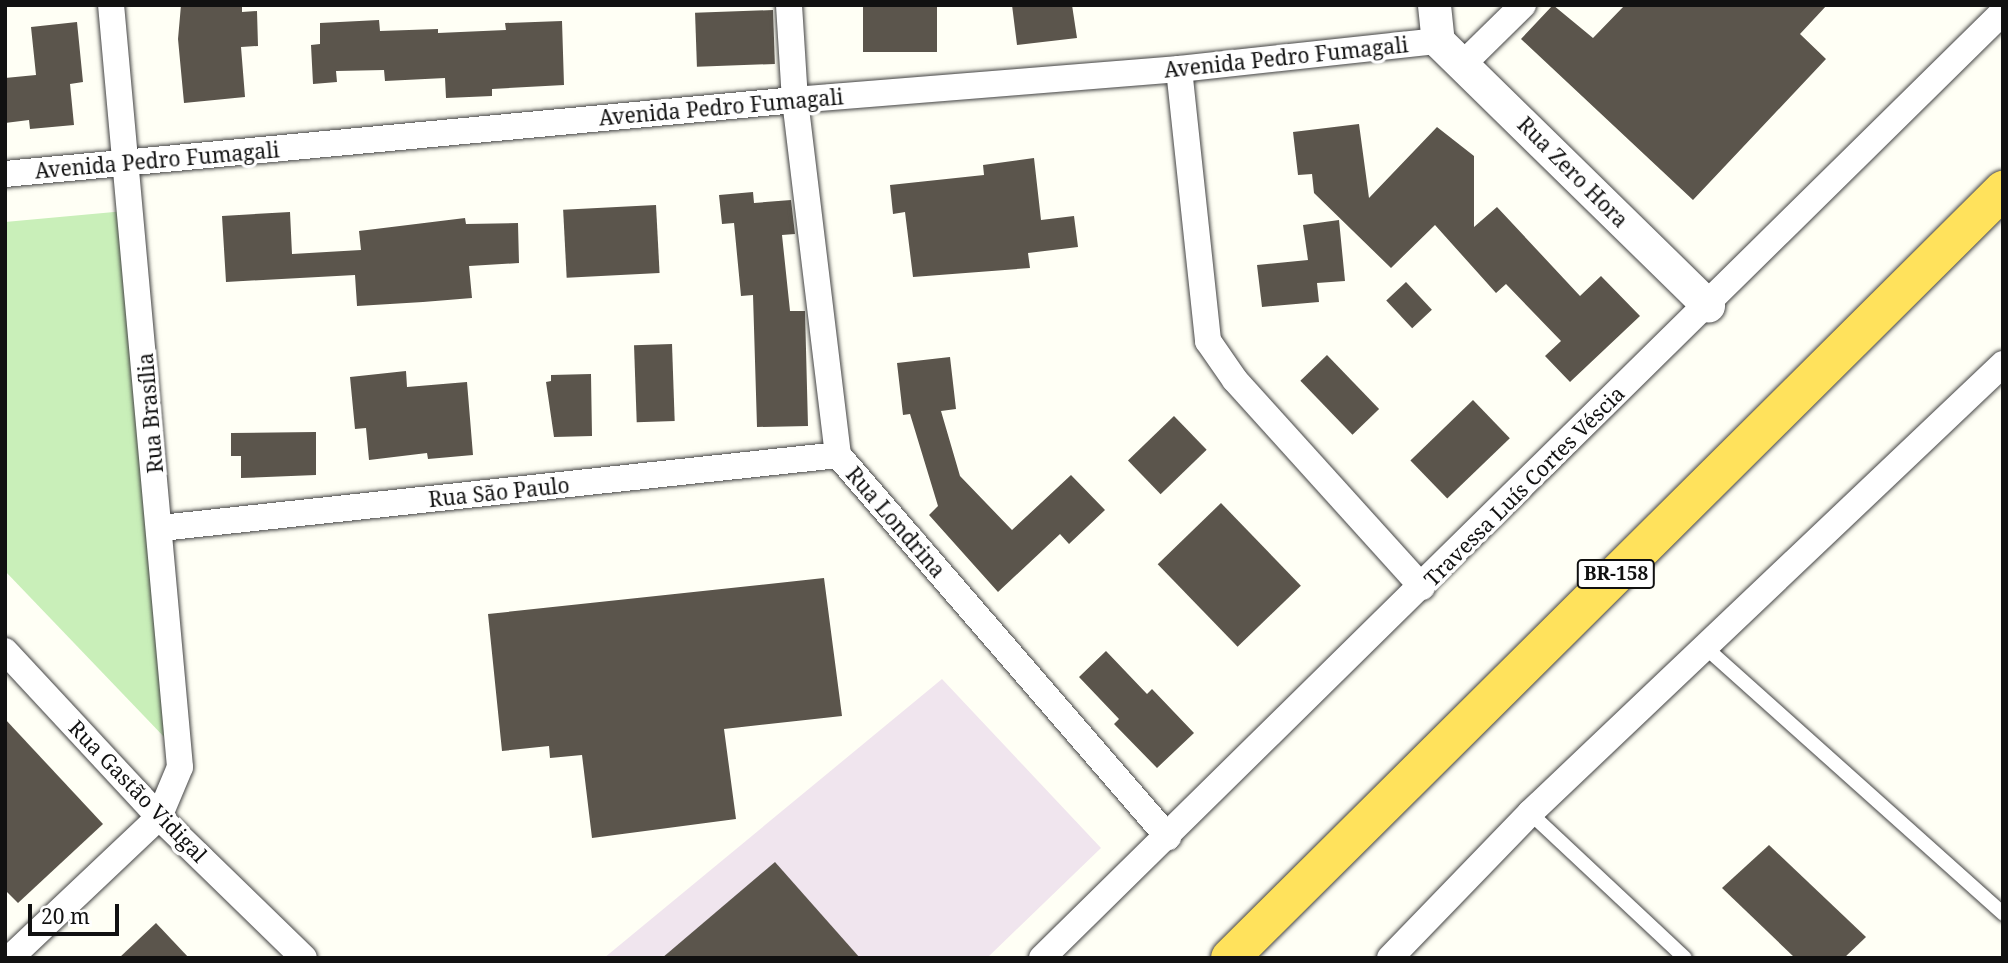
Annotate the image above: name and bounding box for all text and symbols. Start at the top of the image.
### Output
street label: Avenida Pedro Fumagali [1163,32,1409,82]
street label: Avenida Pedro Fumagali [598,84,844,130]
street label: Rua Zero Hora [1513,112,1633,232]
street label: Avenida Pedro Fumagali [34,137,280,183]
street label: Rua Brasília [132,352,168,474]
street label: Travessa Luís Cortes Véscia [1419,381,1629,591]
street label: Rua Londrina [841,462,951,582]
street label: Rua São Paulo [427,472,571,512]
road number: BR-158 [1576,558,1656,590]
street label: Rua Gastão Vidigal [64,715,212,867]
scale bar [32,890,122,934]
text: 20 m [41,902,90,930]

